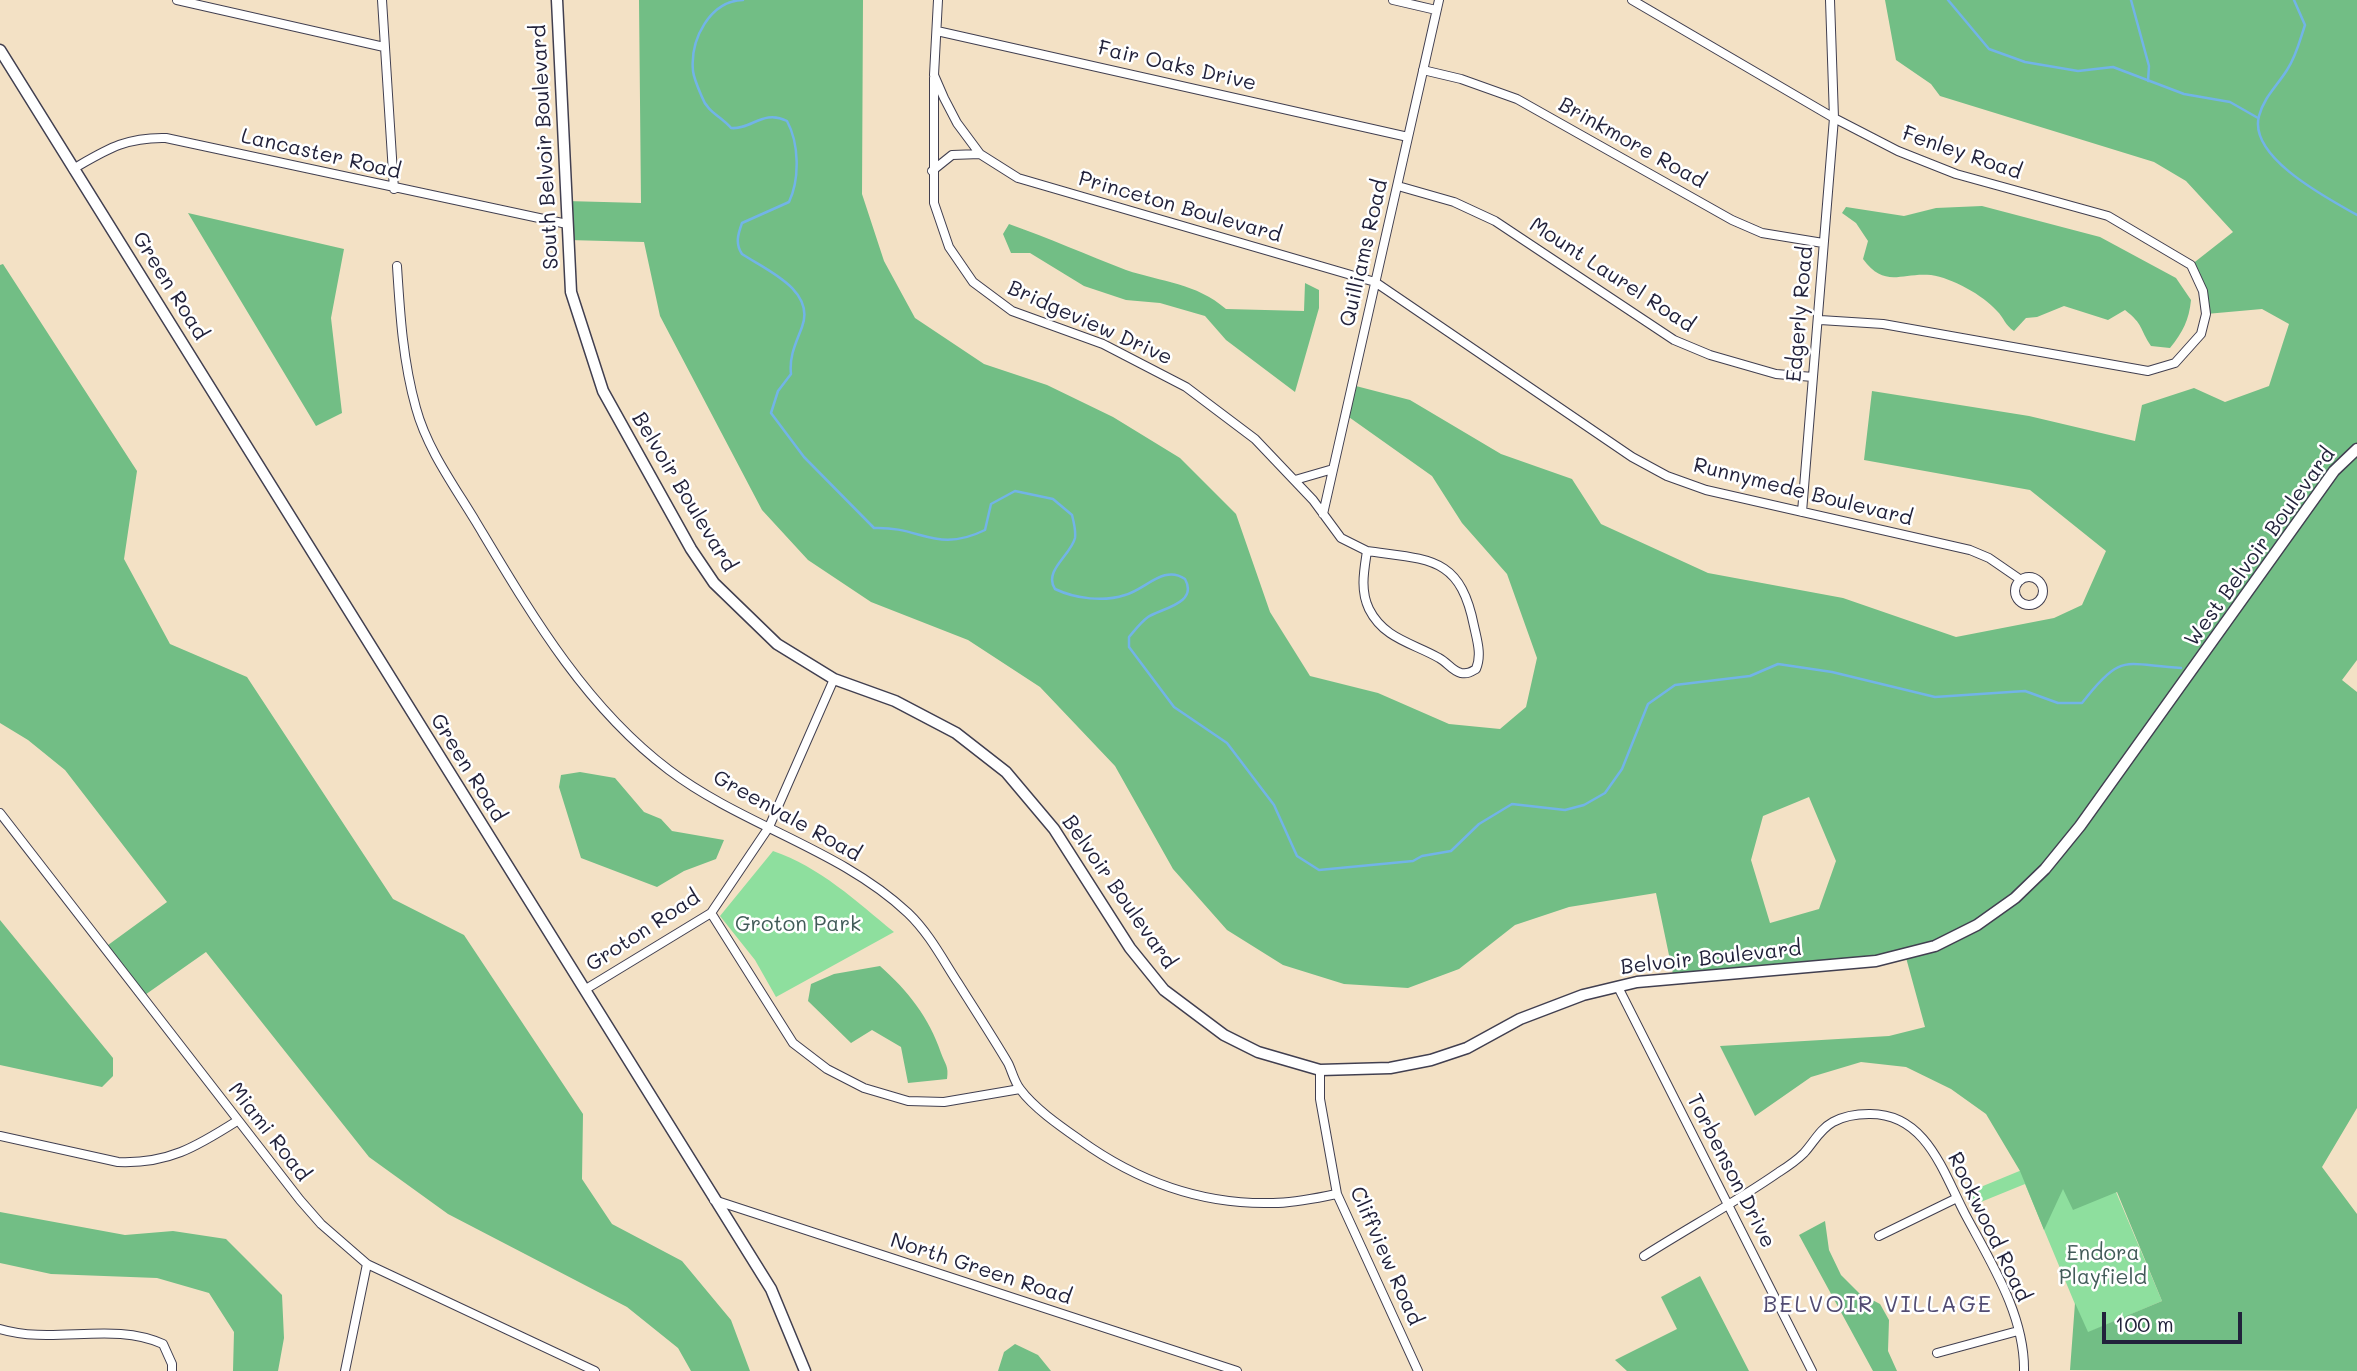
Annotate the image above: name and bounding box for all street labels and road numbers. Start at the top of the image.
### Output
street label: South Belvoir Boulevard [526,24,564,270]
street label: Fair Oaks Drive [1095,36,1259,96]
street label: Brinkmore Road [1554,92,1710,194]
street label: Fenley Road [1899,121,2025,185]
street label: Lancaster Road [239,123,403,185]
street label: Princeton Boulevard [1076,166,1284,248]
street label: Quilliams Road [1335,177,1393,329]
street label: Mount Laurel Road [1525,212,1699,338]
street label: Green Road [127,227,213,345]
street label: Edgerly Road [1782,245,1818,383]
street label: Bridgeview Drive [1004,275,1176,371]
street label: Belvoir Boulevard [626,408,742,576]
street label: West Belvoir Boulevard [2179,443,2341,651]
street label: Runnymede Boulevard [1691,453,1915,531]
street label: Green Road [425,709,511,827]
street label: Greenvale Road [709,765,865,867]
street label: Belvoir Boulevard [1057,810,1181,974]
street label: Groton Road [581,885,705,977]
street label: Belvoir Boulevard [1619,936,1803,980]
street label: Miami Road [223,1078,315,1186]
street label: Torbenson Drive [1681,1090,1781,1252]
street label: Rookwood Road [1942,1148,2036,1306]
street label: Cliffview Road [1344,1183,1428,1329]
street label: North Green Road [887,1228,1075,1310]

